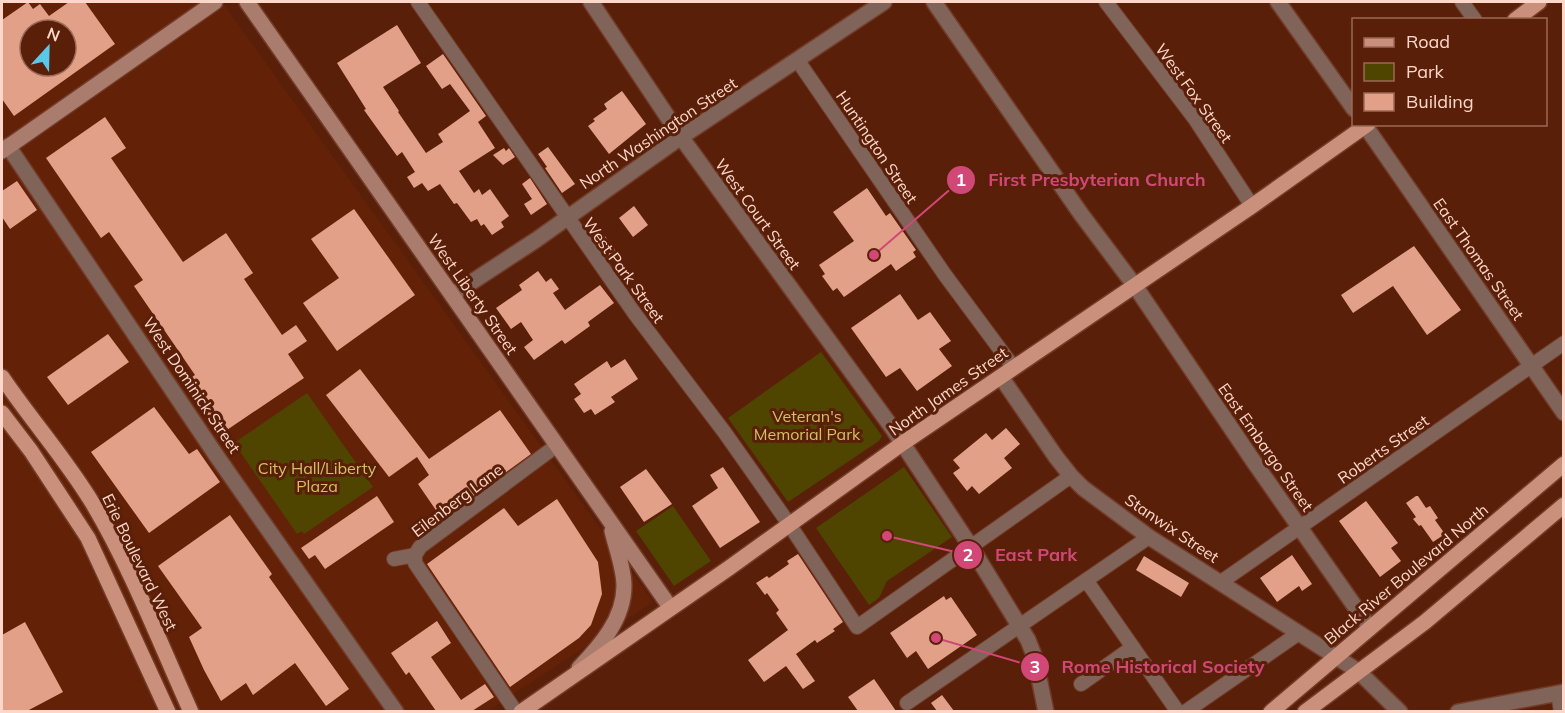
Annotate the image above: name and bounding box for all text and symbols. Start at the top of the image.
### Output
north arrow [18,18,78,78]
legend [1352,18,1547,126]
text: N [44,23,63,46]
text: Road [1406,30,1450,53]
street label: West Fox Street [1151,39,1237,147]
text: Park [1406,60,1445,83]
street label: North Washington Street [575,73,741,193]
street label: Huntington Street [832,87,922,208]
text: Building [1406,90,1474,113]
street label: West Court Street [711,155,805,274]
callout: First Presbyterian Church [946,162,1218,198]
text: 1 [956,168,966,191]
text: First Presbyterian Church [988,168,1206,191]
street label: East Thomas Street [1429,194,1529,324]
street label: West Park Street [579,213,669,327]
street label: West Liberty Street [424,230,522,359]
street label: West Dominick Street [139,313,245,457]
street label: North James Street [885,342,1012,439]
street label: East Embargo Street [1214,379,1318,515]
park label: Veteran's Memorial Park [754,406,861,444]
street label: Roberts Street [1334,410,1433,488]
park label: City Hall/Liberty Plaza [258,458,377,496]
street label: Eilenberg Lane [407,459,507,541]
street label: Stanwix Street [1121,489,1223,567]
street label: Erie Boulevard West [98,490,182,634]
street label: Black River Boulevard North [1320,500,1492,648]
callout: East Park [953,537,1089,573]
text: 2 [963,543,973,566]
text: East Park [995,543,1078,566]
callout: Rome Historical Society [1020,649,1277,685]
text: 3 [1030,655,1040,678]
text: Rome Historical Society [1061,655,1265,678]

